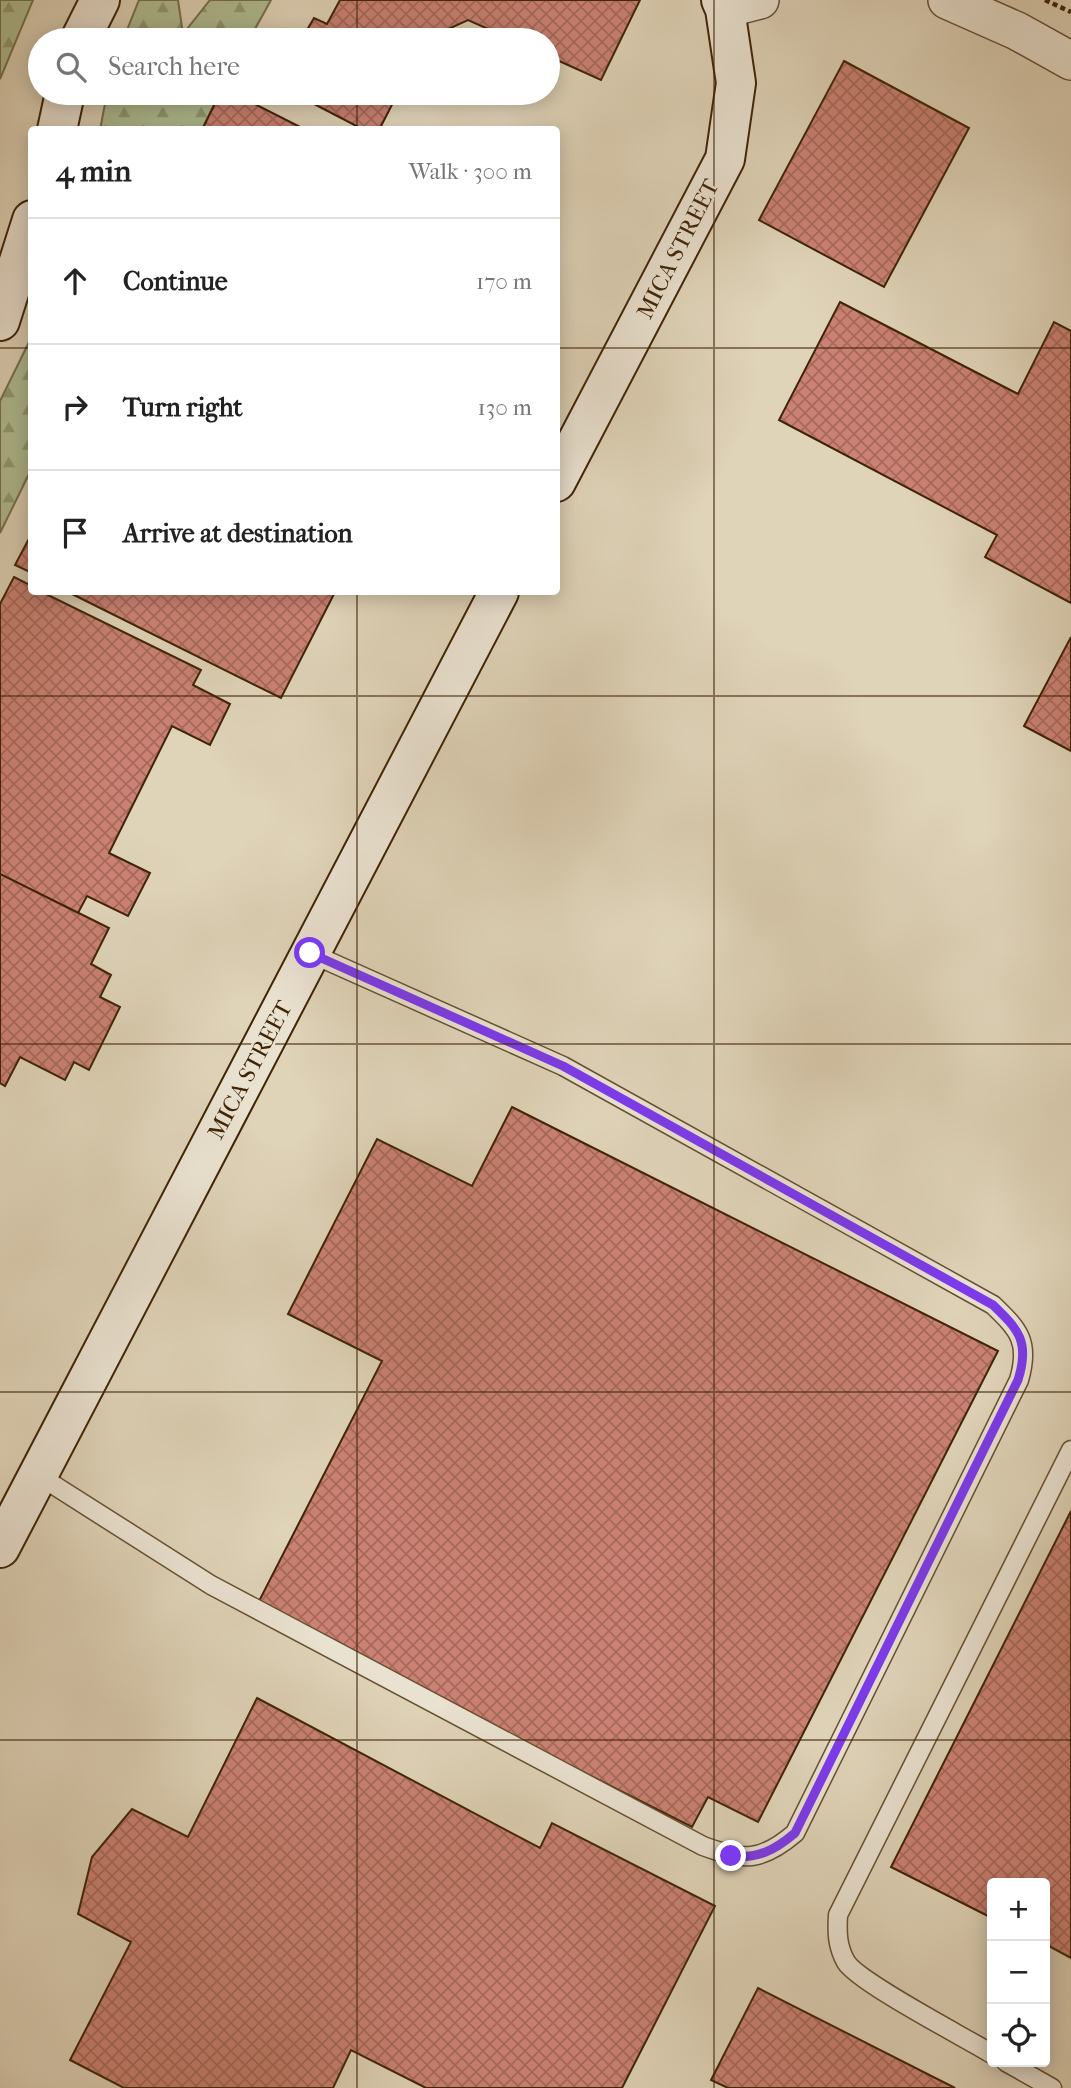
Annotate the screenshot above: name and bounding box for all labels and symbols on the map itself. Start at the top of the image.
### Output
street label: MICA STREET [631,174,725,323]
route start [294,937,325,968]
street label: MICA STREET [202,996,298,1144]
route end [715,1840,746,1871]

